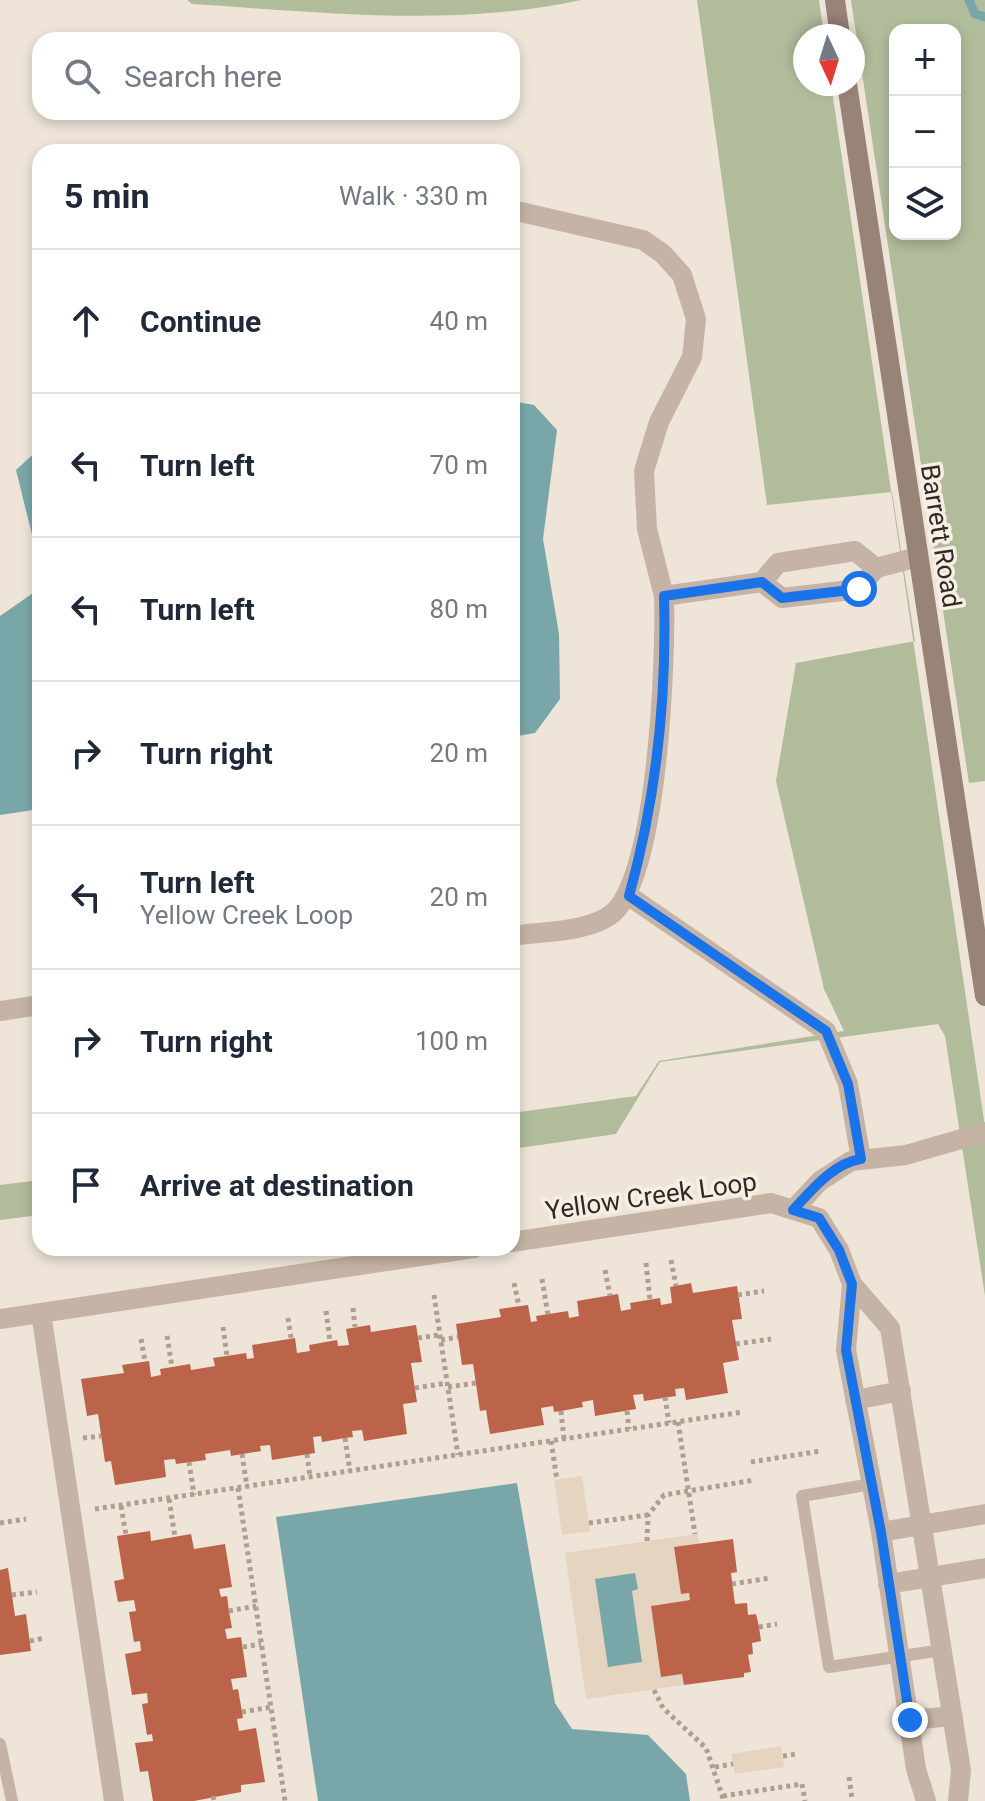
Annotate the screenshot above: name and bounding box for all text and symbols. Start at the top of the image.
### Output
north arrow [793,24,865,96]
map controls [889,24,961,240]
button: + [889,24,961,96]
search box [32,32,520,120]
icon: search [60,54,104,98]
text: Search here [124,59,282,94]
button: − [889,96,961,168]
button: layers [889,168,961,240]
text: 5 min [64,176,149,216]
text: Walk · 330 m [339,181,488,211]
icon: ahead [64,299,108,343]
text: Continue [140,304,261,339]
text: 40 m [430,306,488,336]
icon: left [64,443,108,487]
text: Turn left [140,448,255,483]
text: 70 m [430,450,488,480]
street label: Barrett Road [915,462,967,610]
route start [841,571,877,607]
icon: left [64,587,108,631]
text: Turn left [140,592,255,627]
text: 80 m [430,594,488,624]
icon: right [64,731,108,775]
text: Turn right [140,736,273,771]
text: 20 m [430,738,488,768]
text: Turn left [140,865,255,900]
icon: left [64,875,108,919]
text: 20 m [430,882,488,912]
text: Yellow Creek Loop [140,900,353,930]
icon: right [64,1019,108,1063]
text: Turn right [140,1024,273,1059]
text: 100 m [415,1026,488,1056]
icon: arrive [64,1163,108,1207]
street label: Yellow Creek Loop [543,1166,759,1226]
text: Arrive at destination [140,1168,414,1203]
route end [892,1702,928,1738]

